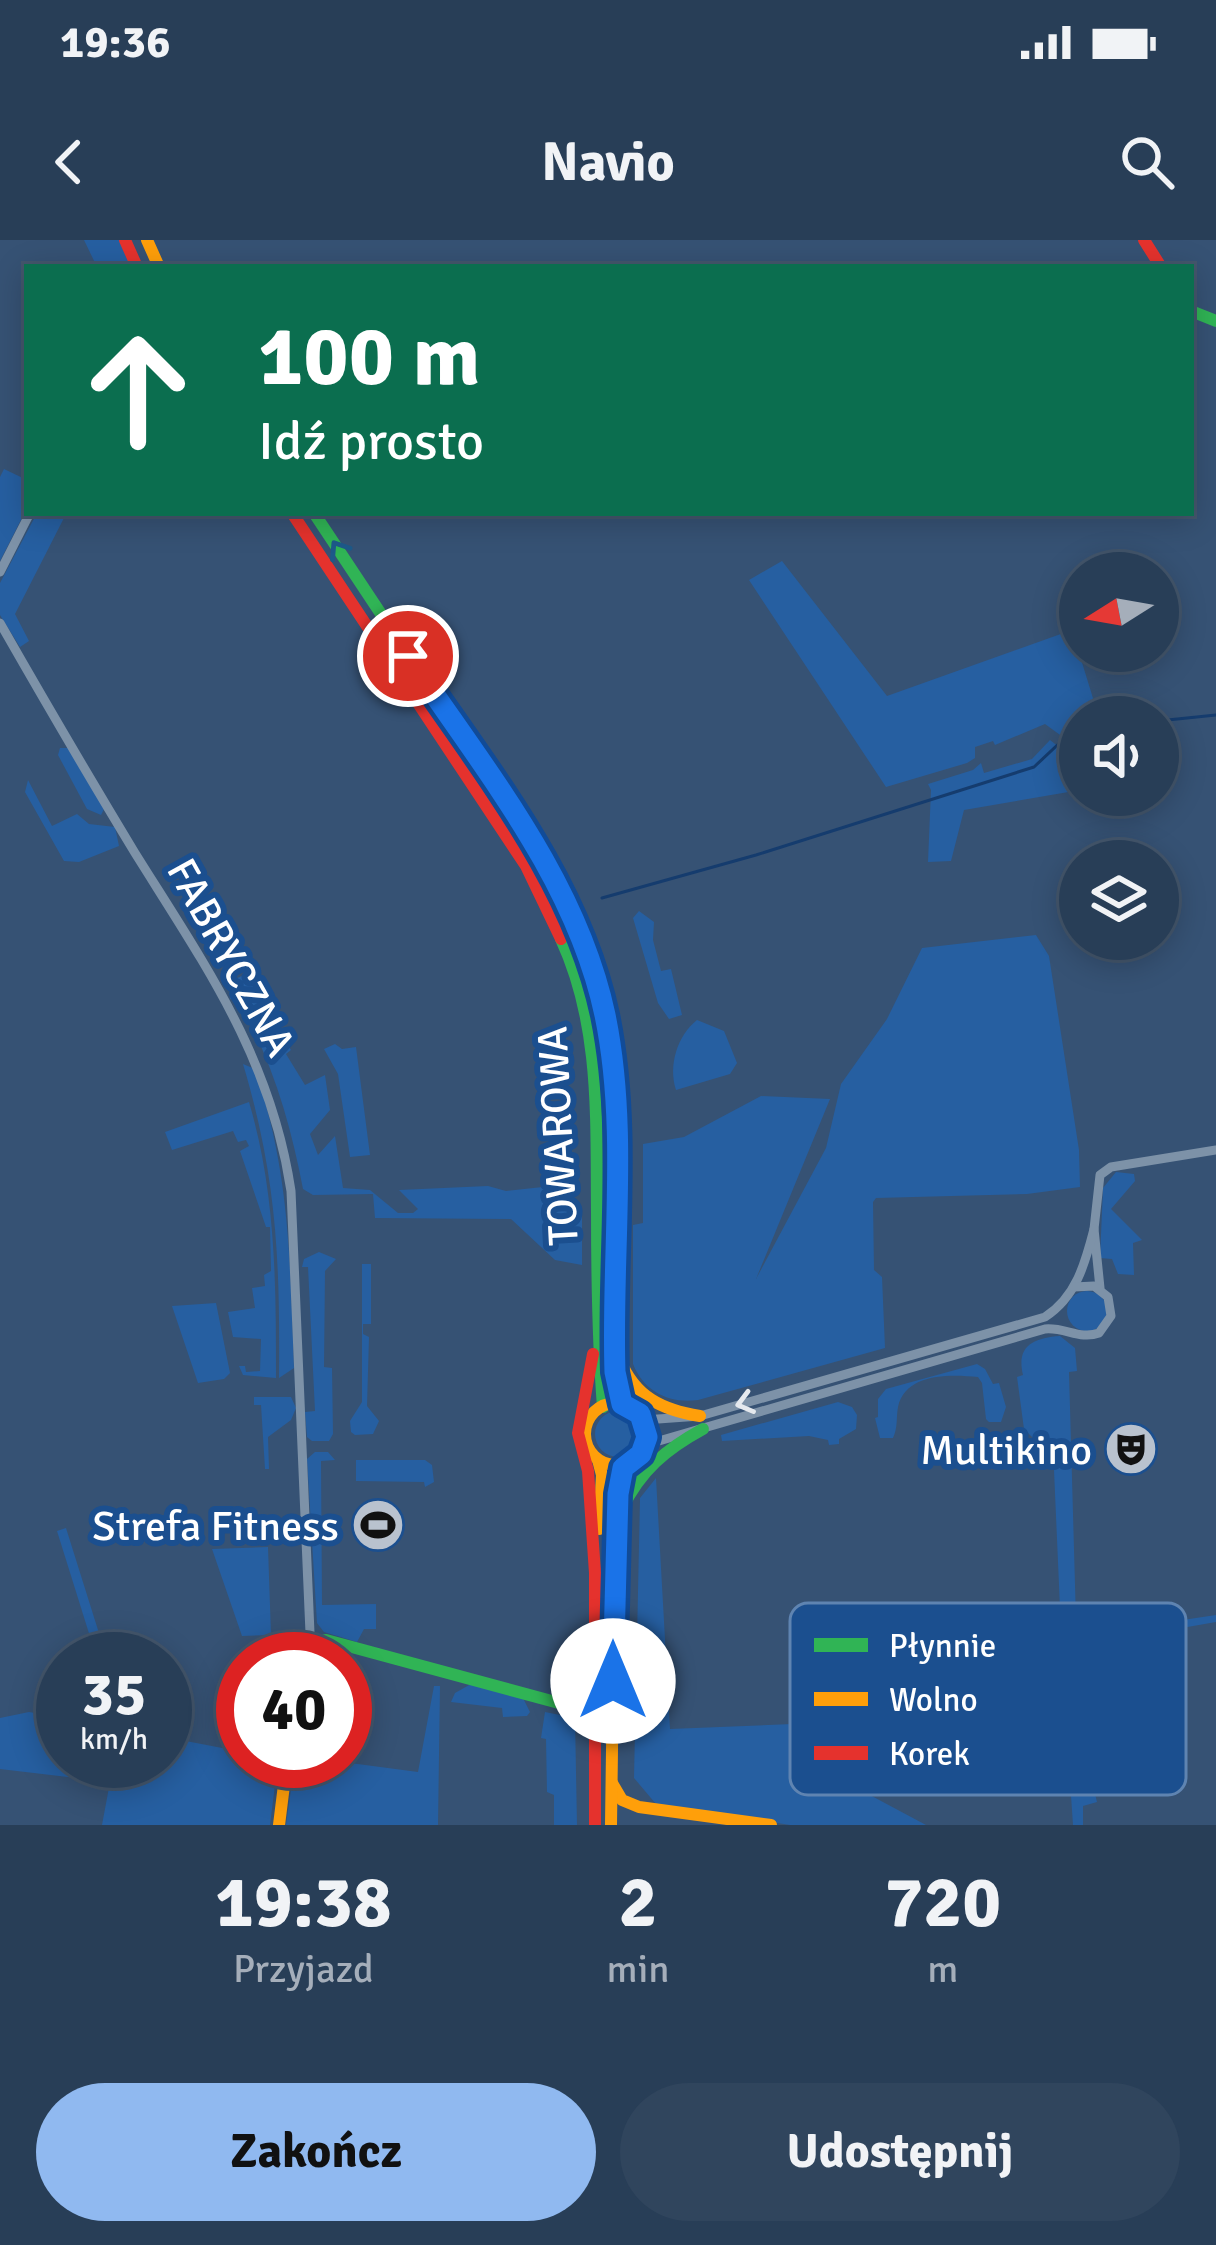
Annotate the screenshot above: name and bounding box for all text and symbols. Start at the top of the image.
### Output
text: 19:36 [60,15,170,70]
icon: back [36,129,102,195]
text: Navio [541,129,675,196]
icon: search [1114,129,1180,195]
text: 100 m [258,305,480,409]
icon: ahead [60,312,216,468]
text: Idź prosto [258,408,484,475]
one-way arrow [330,541,352,563]
north arrow [1059,552,1179,672]
map controls [1059,552,1179,960]
pin [357,605,459,707]
icon: arrive [375,623,441,689]
button: sound [1059,696,1179,816]
button: layers [1059,840,1179,960]
street label: FABRYCZNA [155,850,306,1066]
street label: TOWAROWA [527,1025,590,1247]
one-way arrow [735,1389,755,1414]
theatre icon: Multikino [1103,1421,1159,1477]
place label: Multikino [920,1425,1092,1476]
sports icon: Strefa Fitness [350,1497,406,1553]
place label: Strefa Fitness [92,1501,339,1552]
legend [790,1603,1186,1795]
position arrow [550,1618,676,1744]
text: Płynnie [889,1626,996,1667]
speed limit sign: 40 [216,1632,372,1788]
text: 35 [82,1658,146,1732]
text: Wolno [889,1680,978,1721]
text: km/h [80,1721,148,1758]
text: Korek [889,1734,970,1775]
text: 19:38 [215,1858,392,1947]
text: 2 [619,1858,657,1947]
text: 720 [884,1858,1001,1947]
text: Przyjazd [233,1945,374,1993]
text: min [607,1945,670,1993]
text: m [927,1945,958,1993]
button: Zakończ [36,2083,596,2221]
button: Udostępnij [620,2083,1180,2221]

